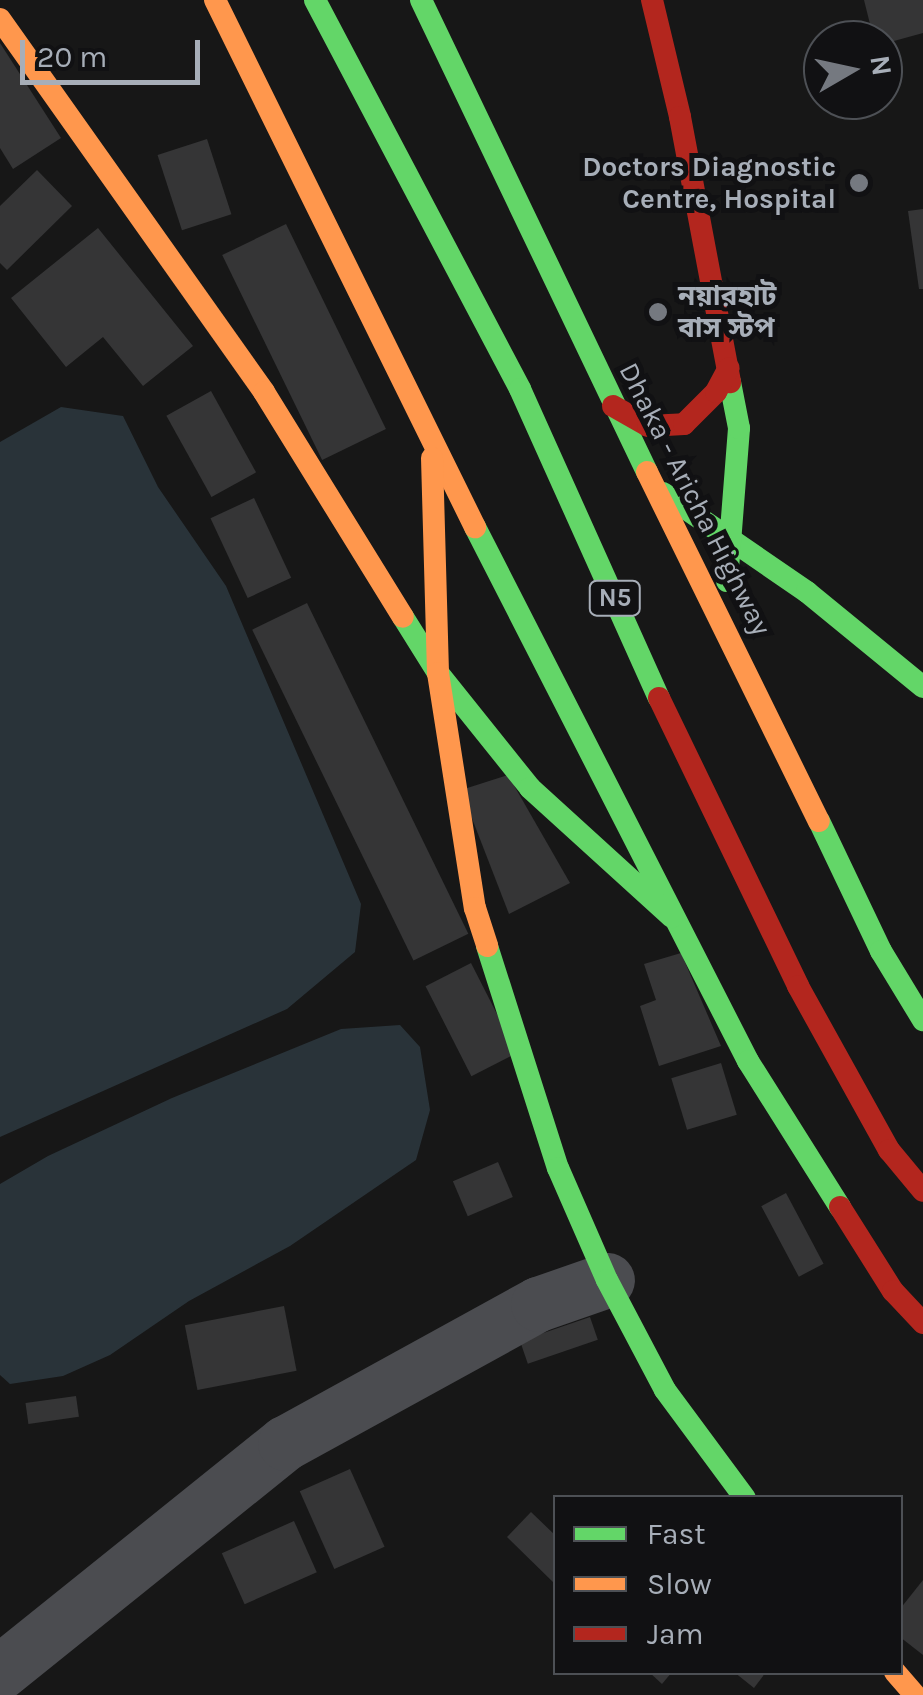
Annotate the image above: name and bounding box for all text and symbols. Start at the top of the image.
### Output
scale bar [25,20,205,82]
north arrow [803,20,903,120]
text: 20 m [37,39,107,75]
text: N [863,53,899,78]
place label: Doctors Diagnostic Centre, Hospital [582,150,836,216]
marker: Doctors Diagnostic Centre, Hospital [846,170,872,196]
place label: নয়ারহাট বাস স্টপ [678,279,776,345]
marker: নয়ারহাট বাস স্টপ [647,301,669,323]
street label: Dhaka - Aricha Highway [612,357,778,641]
road number: N5 [588,578,642,618]
legend [553,1495,903,1675]
text: Fast [647,1516,706,1552]
text: Slow [647,1566,712,1602]
text: Jam [647,1616,704,1652]

